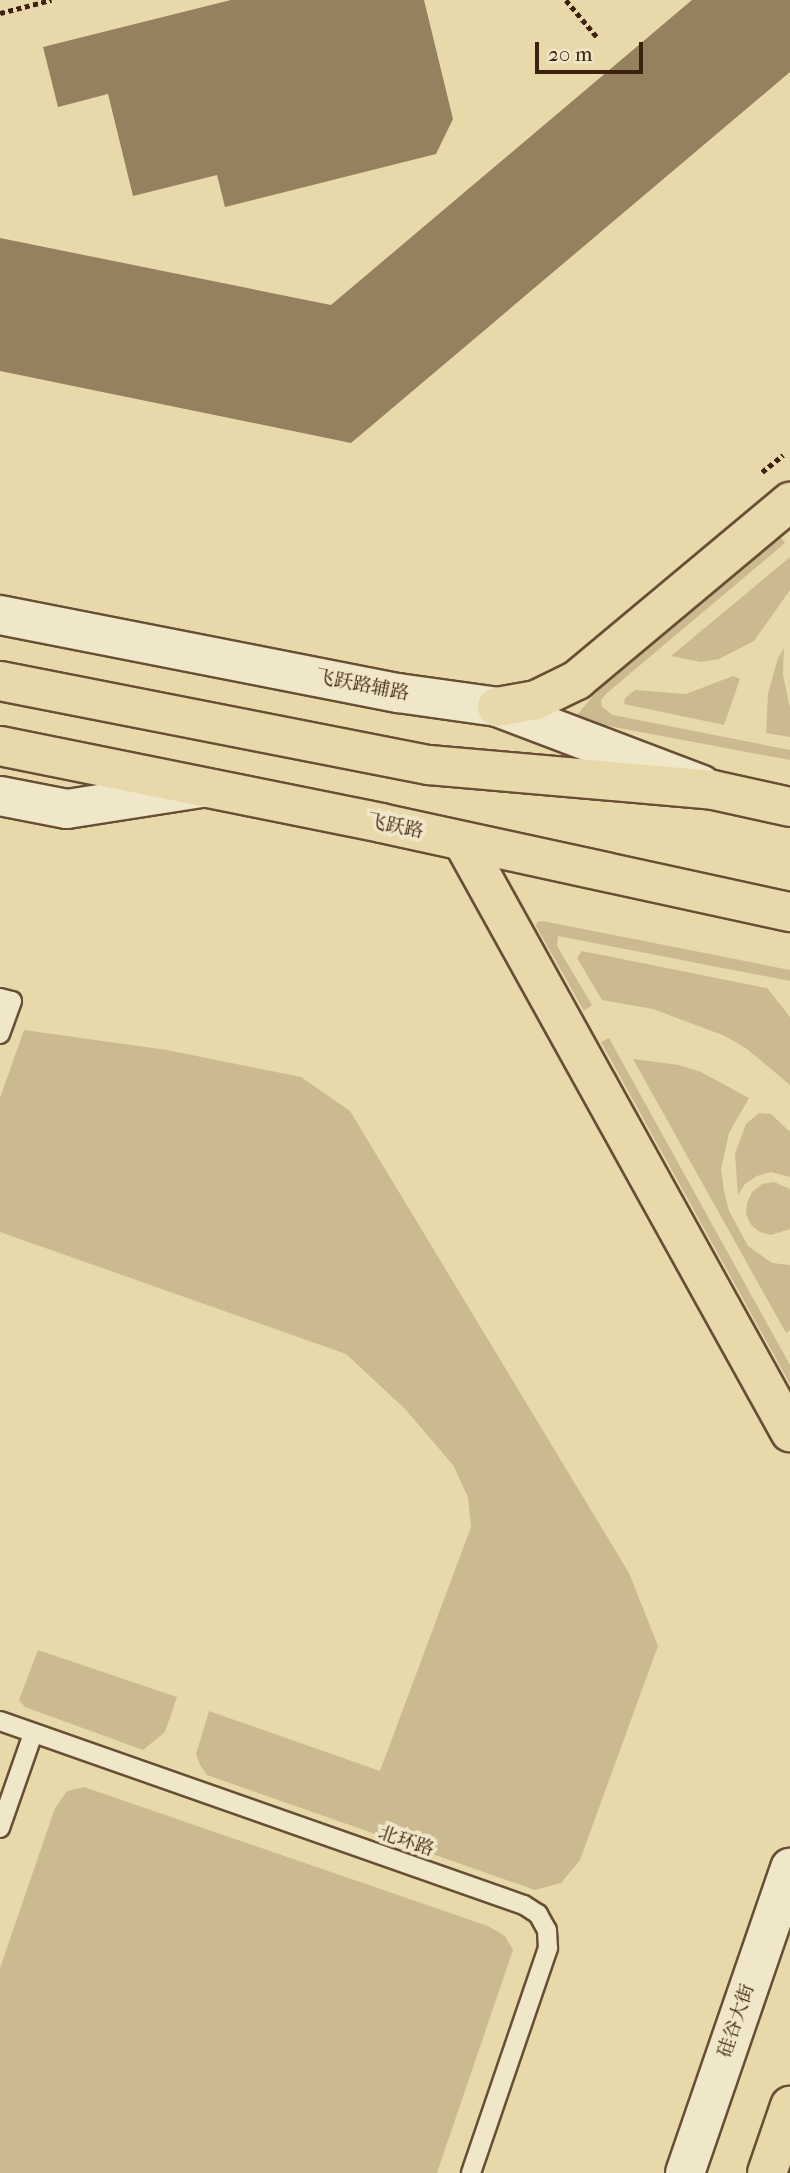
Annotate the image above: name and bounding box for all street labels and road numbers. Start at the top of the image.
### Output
street label: 飞跃路辅路 [313,666,411,706]
street label: 飞跃路 [365,810,425,844]
street label: 北环路 [375,1822,437,1862]
street label: 硅谷大街 [714,1981,760,2061]

